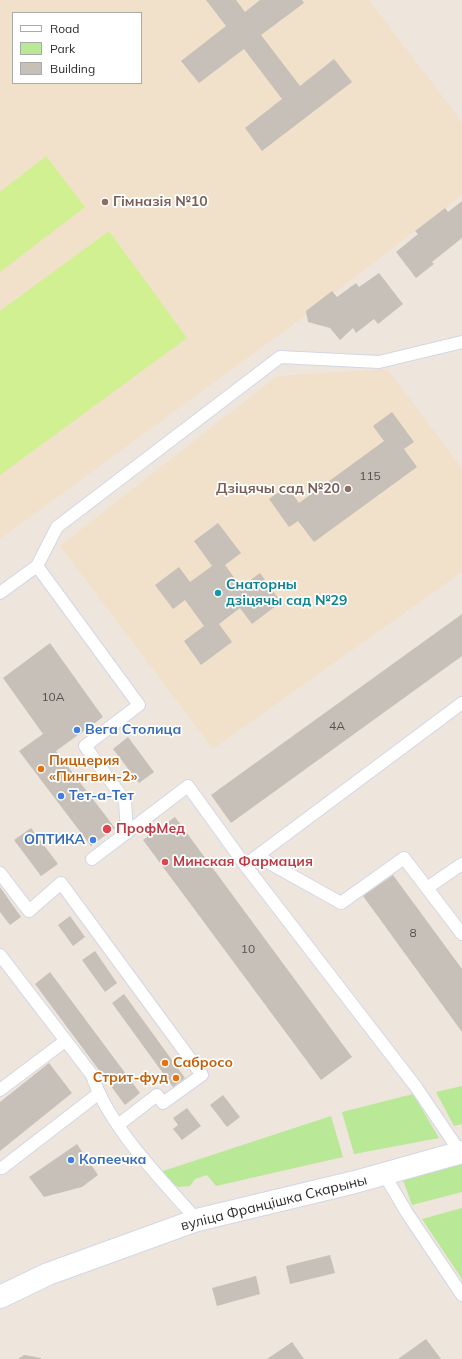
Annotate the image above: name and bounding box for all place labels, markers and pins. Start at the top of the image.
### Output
place label: Гімназія №10 [113,194,208,210]
marker: Гімназія №10 [100,197,110,207]
place label: Дзіцячы сад №20 [216,481,340,497]
marker: Дзіцячы сад №20 [343,484,353,494]
place label: Снаторны дзіцячы сад №29 [226,577,347,610]
marker: Снаторны дзіцячы сад №29 [213,588,223,598]
place label: Вега Столица [85,722,181,738]
marker: Вега Столица [72,725,82,735]
place label: Пиццерия «Пингвин-2» [49,753,137,786]
marker: Пиццерия «Пингвин-2» [36,764,46,774]
place label: Тет-а-Тет [69,788,134,804]
marker: Тет-а-Тет [56,791,66,801]
place label: ПрофМед [116,821,185,837]
marker: ПрофМед [101,823,113,835]
place label: ОПТИКА [24,832,85,848]
marker: ОПТИКА [88,835,98,845]
place label: Минская Фармация [173,854,313,870]
marker: Минская Фармация [160,857,170,867]
place label: Сабросо [173,1055,233,1071]
marker: Сабросо [160,1058,170,1068]
place label: Стрит-фуд [93,1070,168,1086]
marker: Стрит-фуд [171,1073,181,1083]
place label: Копеечка [79,1152,146,1168]
marker: Копеечка [66,1155,76,1165]

